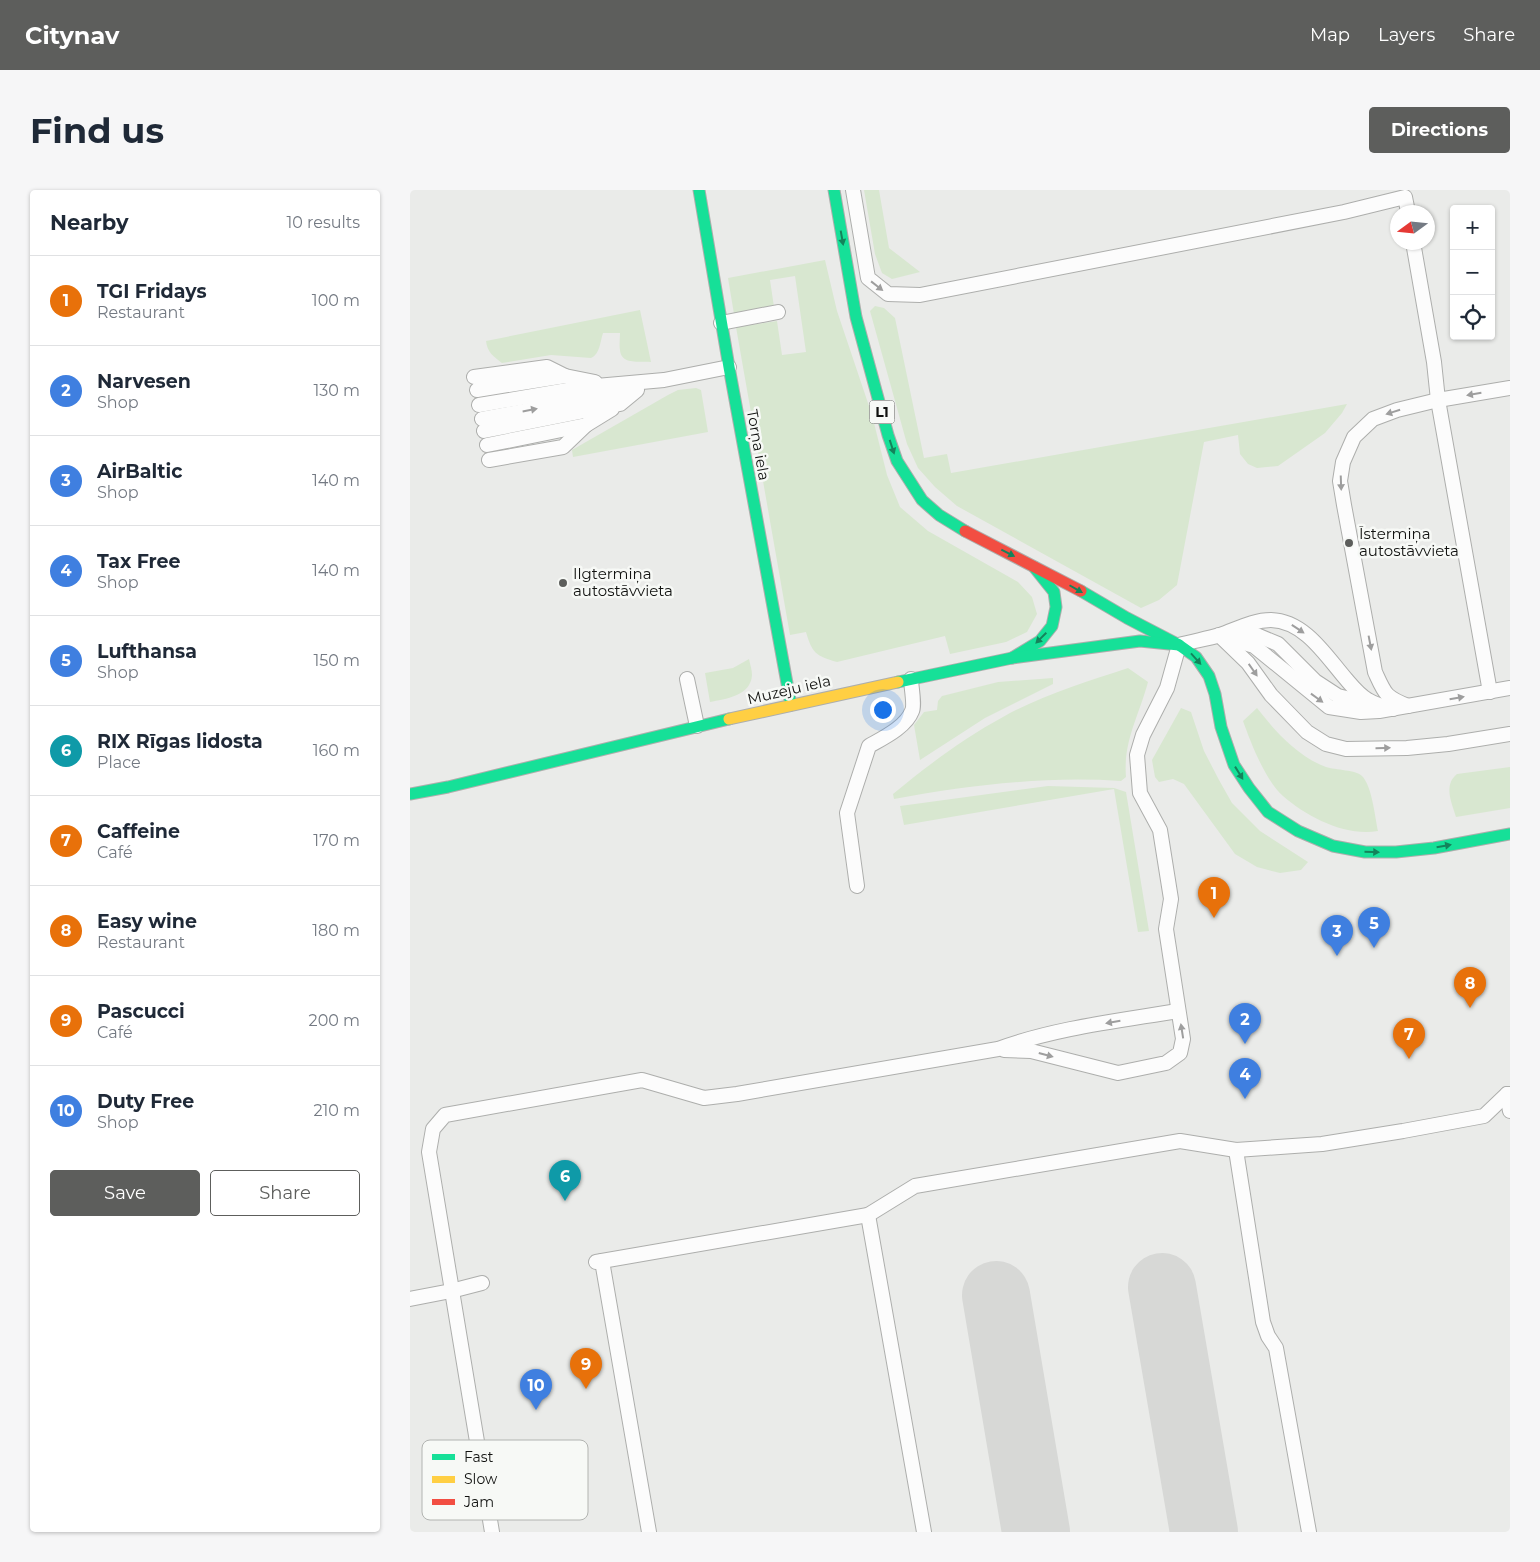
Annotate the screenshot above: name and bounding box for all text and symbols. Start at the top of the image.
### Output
text: Citynav [25,21,119,50]
text: Map [1310,24,1350,46]
text: Layers [1378,24,1435,46]
text: Share [1463,24,1515,46]
button: Directions [1369,107,1510,153]
text: Find us [30,109,164,152]
north arrow [1390,205,1435,250]
map controls [1450,205,1495,340]
button: + [1450,205,1495,250]
text: Nearby [50,210,129,235]
text: 10 results [287,213,360,232]
one-way arrow [839,230,847,246]
button: − [1450,250,1495,295]
text: TGI Fridays [97,280,207,303]
one-way arrow [870,280,883,291]
text: 1 [63,291,69,310]
text: 100 m [312,291,360,310]
button: locate [1450,295,1495,340]
text: Restaurant [97,303,185,322]
text: Narvesen [97,370,191,393]
text: 2 [61,381,71,400]
text: 130 m [313,381,360,400]
one-way arrow [1466,391,1482,399]
text: Shop [97,393,139,412]
road number: L1 [870,400,894,423]
one-way arrow [522,406,537,414]
street label: Torņa iela [742,408,774,482]
one-way arrow [1385,409,1400,416]
one-way arrow [889,440,897,455]
text: AirBaltic [97,460,183,483]
text: 3 [61,471,71,490]
text: 140 m [312,471,360,490]
one-way arrow [1338,476,1346,492]
text: Shop [97,483,139,502]
place label: Īstermiņa autostāvvieta [1359,524,1459,560]
marker: Īstermiņa autostāvvieta [1343,537,1355,549]
one-way arrow [1000,549,1015,557]
text: Tax Free [97,550,181,573]
text: 4 [60,561,72,580]
text: 140 m [312,561,360,580]
place label: Ilgtermiņa autostāvvieta [573,564,673,600]
text: Shop [97,573,139,592]
marker: Ilgtermiņa autostāvvieta [557,577,569,589]
one-way arrow [1070,584,1083,593]
one-way arrow [1291,624,1305,634]
one-way arrow [1036,632,1048,644]
one-way arrow [1366,636,1374,652]
text: Lufthansa [97,640,197,663]
text: 5 [61,651,71,670]
text: 150 m [313,651,360,670]
one-way arrow [1190,652,1202,664]
text: Shop [97,663,139,682]
one-way arrow [1248,663,1258,677]
street label: Muzeju iela [745,671,832,708]
one-way arrow [1310,693,1323,704]
one-way arrow [1449,693,1465,701]
your location [870,697,896,723]
text: RIX Rīgas lidosta [97,730,263,753]
text: 6 [61,741,71,760]
text: 160 m [313,741,360,760]
one-way arrow [1375,744,1391,752]
text: Place [97,753,141,772]
one-way arrow [1234,766,1244,779]
text: Caffeine [97,820,180,843]
text: 7 [61,831,71,850]
text: 170 m [313,831,360,850]
one-way arrow [1436,842,1452,850]
text: Café [97,843,133,862]
one-way arrow [1365,848,1381,856]
pin: 1 [1198,877,1230,918]
pin: 5 [1358,907,1390,948]
text: Easy wine [97,910,197,933]
pin: 3 [1321,915,1353,956]
text: 8 [61,921,71,940]
text: 180 m [312,921,360,940]
text: Restaurant [97,933,185,952]
pin: 8 [1454,967,1486,1008]
text: Pascucci [97,1000,185,1023]
pin: 2 [1229,1003,1261,1044]
text: 9 [61,1011,71,1030]
text: 200 m [309,1011,360,1030]
pin: 7 [1393,1018,1425,1059]
one-way arrow [1104,1019,1120,1027]
text: Café [97,1023,133,1042]
one-way arrow [1177,1023,1185,1039]
one-way arrow [1038,1051,1054,1059]
pin: 4 [1229,1058,1261,1099]
text: Duty Free [97,1090,194,1113]
text: 10 [57,1101,75,1120]
text: 210 m [313,1101,360,1120]
text: Shop [97,1113,139,1132]
pin: 6 [549,1160,581,1201]
button: Save [50,1170,200,1216]
button: Share [210,1170,360,1216]
pin: 9 [570,1348,602,1389]
pin: 10 [520,1369,552,1410]
legend [422,1440,588,1520]
text: Fast [464,1448,494,1466]
text: Slow [464,1470,498,1488]
text: Jam [463,1493,494,1511]

